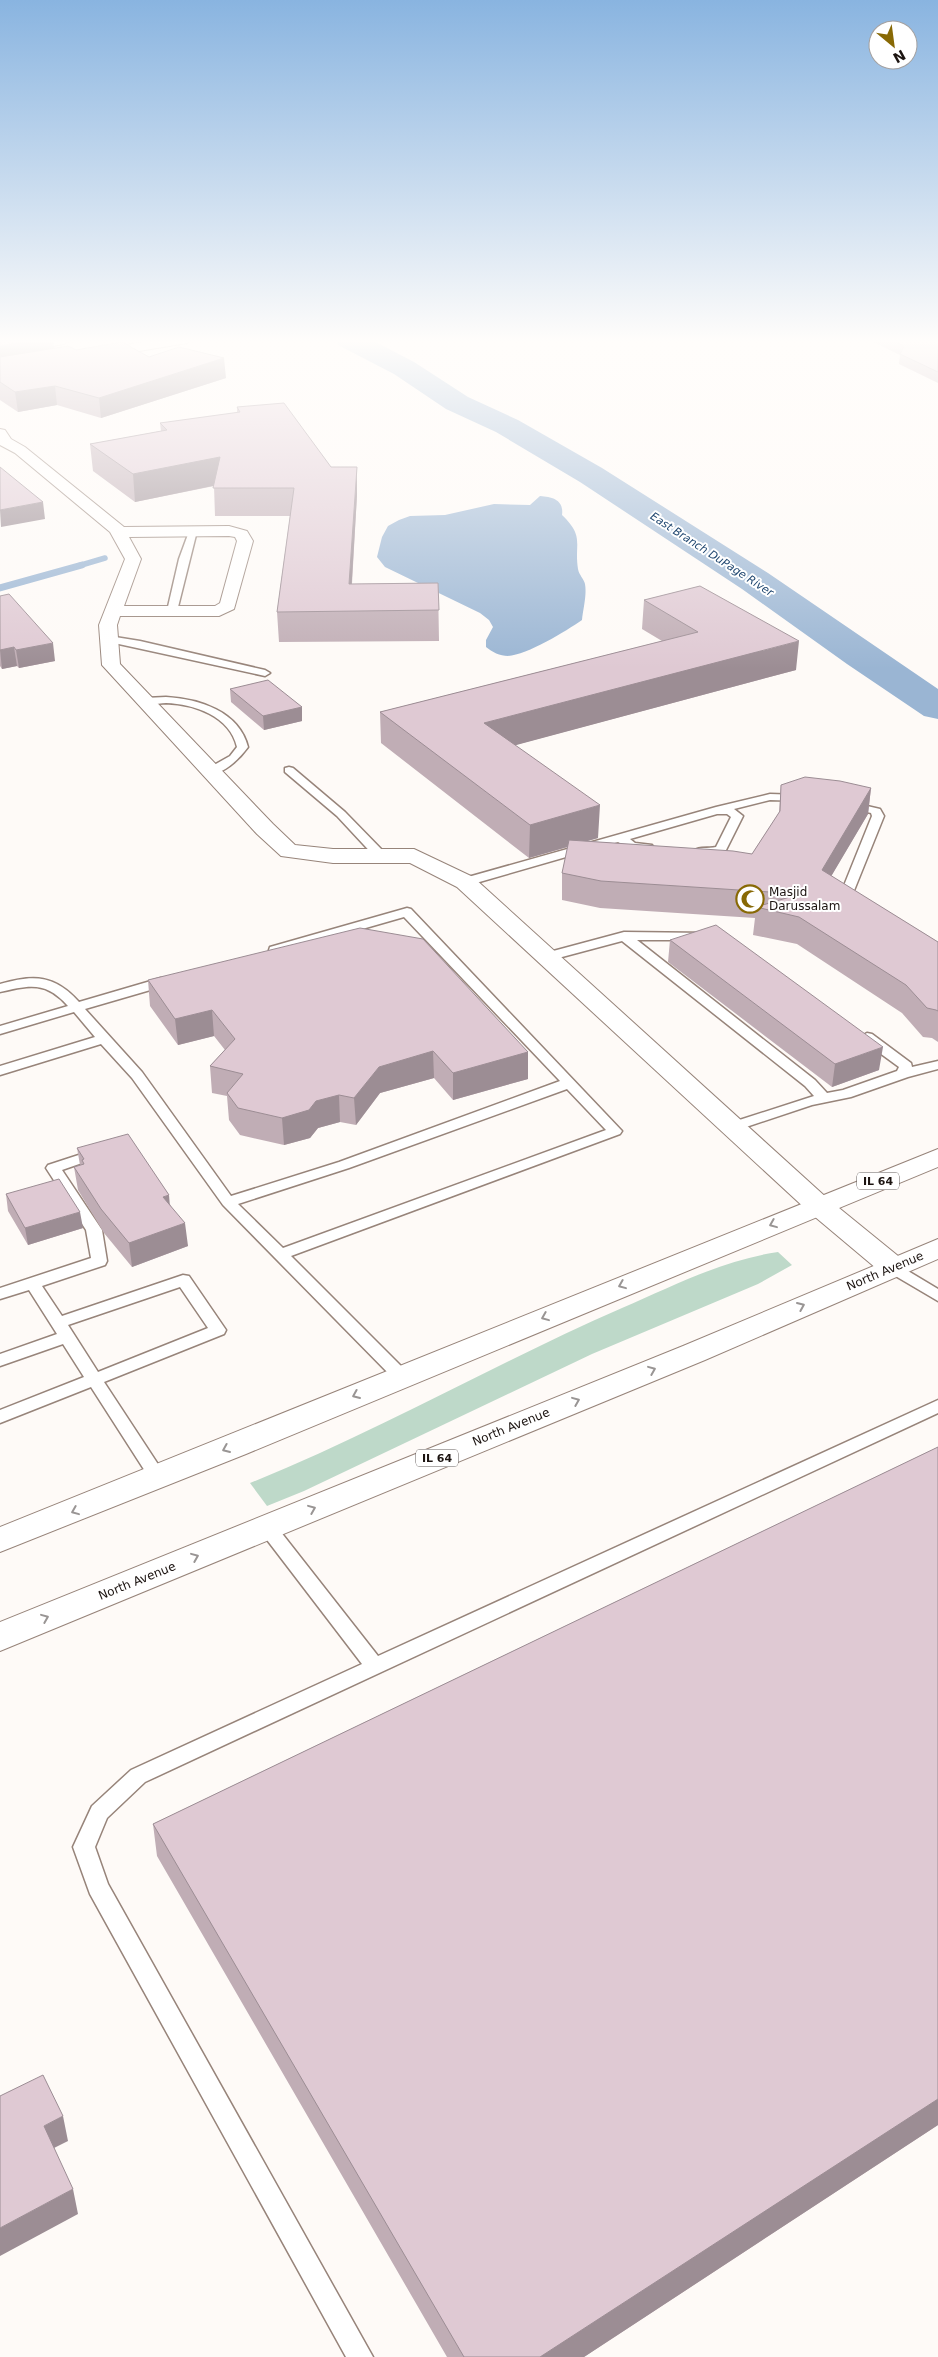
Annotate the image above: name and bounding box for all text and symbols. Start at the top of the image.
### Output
north arrow [868,20,918,70]
text: N [890,47,908,66]
water label: East Branch DuPage River [648,510,777,600]
mosque icon: Masjid Darussalam [735,884,765,914]
place label: Masjid Darussalam [769,885,840,913]
road number: IL 64 [857,1172,899,1190]
one-way arrow [769,1217,778,1228]
street label: North Avenue [845,1249,925,1293]
one-way arrow [619,1279,627,1289]
one-way arrow [796,1302,805,1313]
one-way arrow [541,1310,550,1321]
one-way arrow [647,1366,656,1376]
one-way arrow [352,1388,361,1399]
one-way arrow [571,1397,580,1407]
street label: North Avenue [470,1405,552,1449]
one-way arrow [222,1444,230,1454]
road number: IL 64 [416,1450,458,1466]
one-way arrow [71,1504,80,1515]
one-way arrow [307,1505,316,1515]
one-way arrow [191,1552,199,1562]
street label: North Avenue [96,1559,178,1603]
one-way arrow [40,1614,49,1625]

